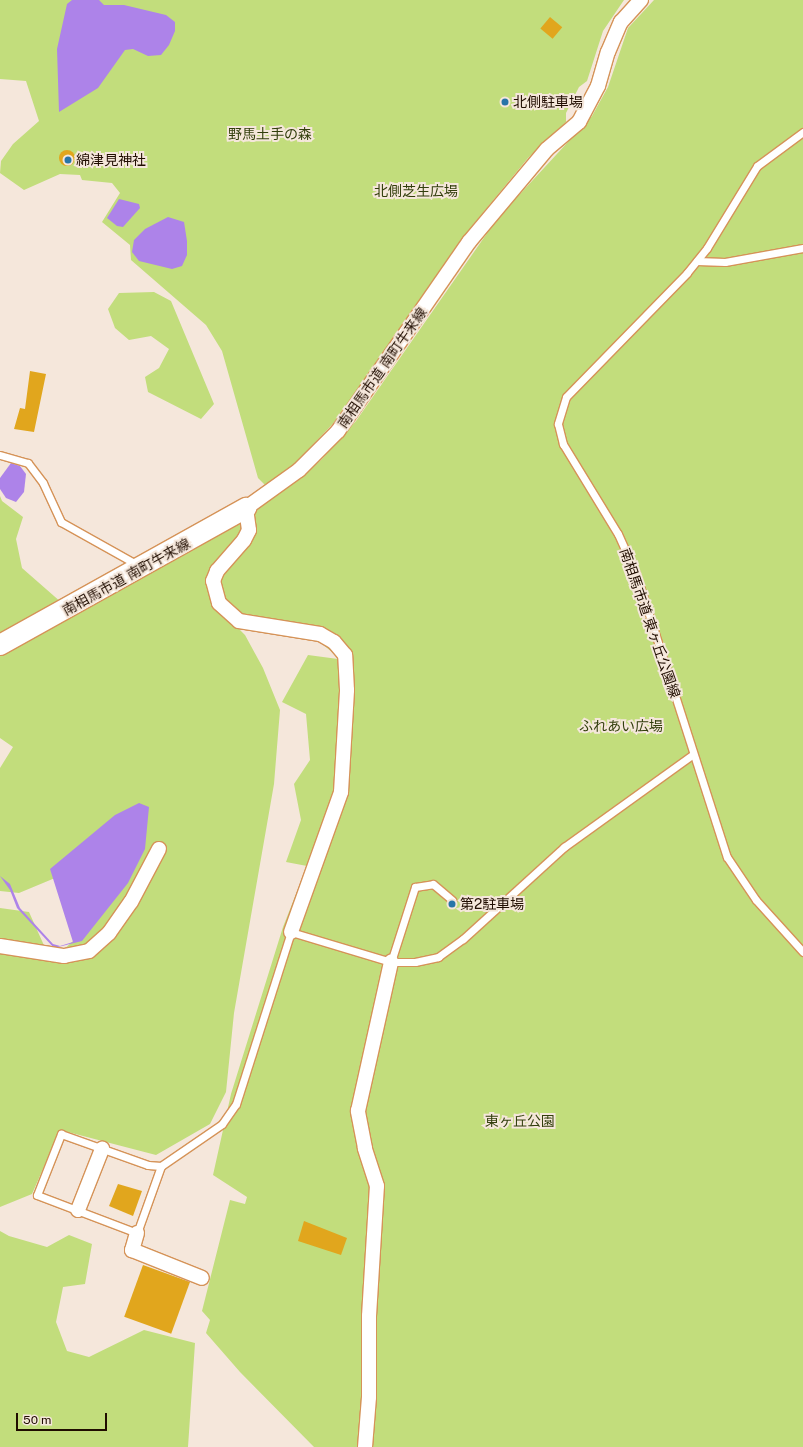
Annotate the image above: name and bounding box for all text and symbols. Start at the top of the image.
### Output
place label: 北側駐車場 [513,94,583,110]
marker: 北側駐車場 [500,97,510,107]
park label: 野馬土手の森 [228,126,312,142]
place label: 綿津見神社 [76,152,146,168]
marker: 綿津見神社 [63,155,73,165]
park label: 北側芝生広場 [374,183,458,199]
street label: 南相馬市道 南町牛来線 [334,304,430,432]
street label: 南相馬市道 南町牛来線 [59,535,193,619]
street label: 南相馬市道 東ヶ丘公園線 [616,546,684,700]
park label: ふれあい広場 [579,718,663,734]
place label: 第2駐車場 [460,896,524,912]
marker: 第2駐車場 [447,899,457,909]
park label: 東ヶ丘公園 [485,1113,555,1129]
scale bar [18,1405,109,1431]
text: 50 m [23,1413,51,1427]

